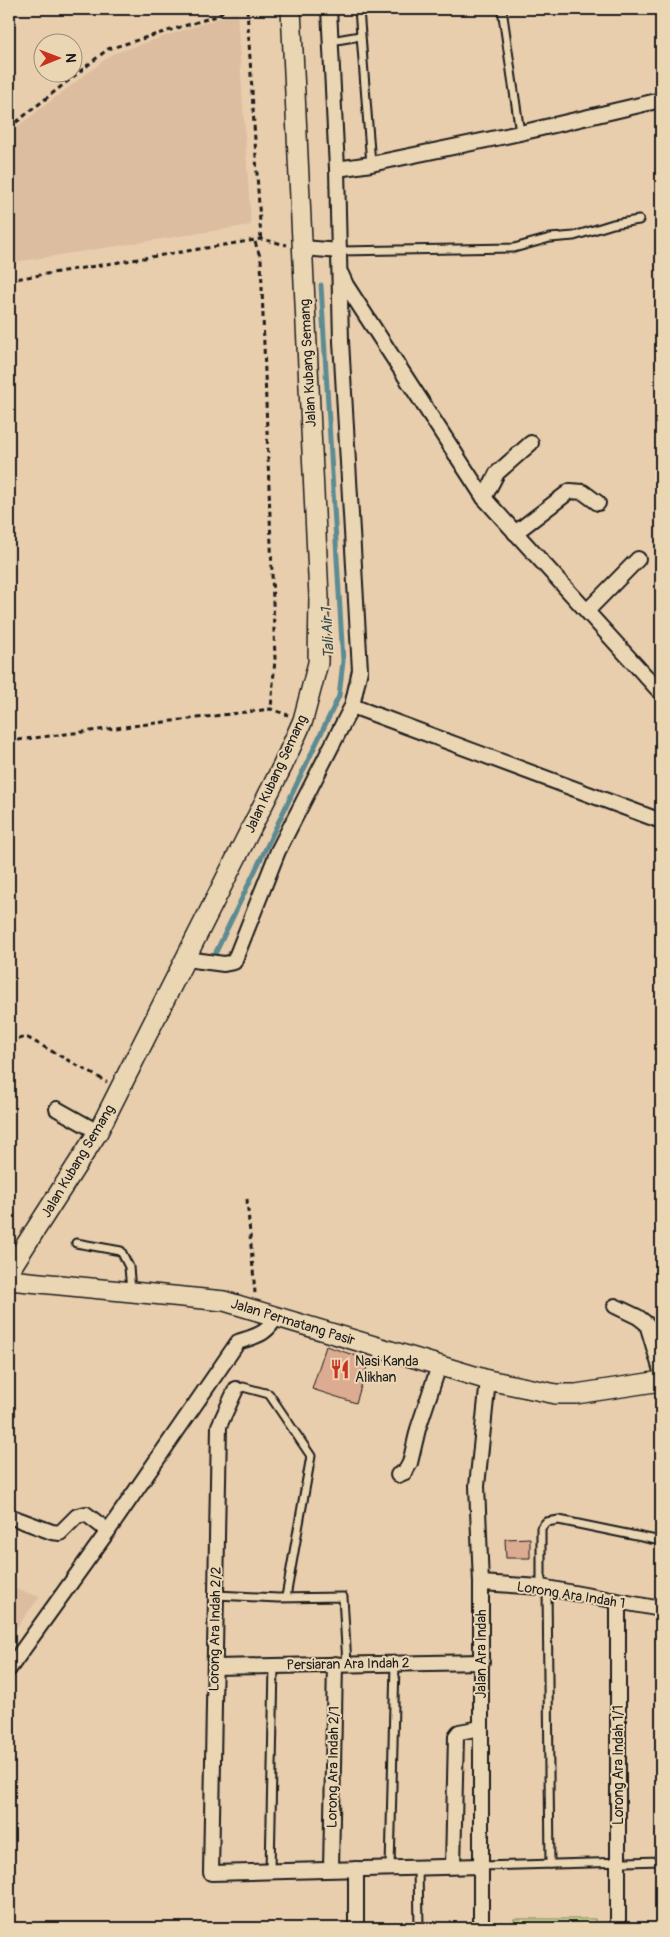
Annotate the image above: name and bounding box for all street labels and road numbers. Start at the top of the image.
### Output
street label: Jalan Kubang Semang [296,298,320,428]
street label: Jalan Kubang Semang [241,712,311,836]
street label: Jalan Kubang Semang [38,1102,118,1220]
street label: Jalan Permatang Pasir [229,1295,357,1349]
street label: Lorong Ara Indah 2/2 [205,1566,225,1691]
street label: Lorong Ara Indah 1 [516,1578,626,1612]
street label: Jalan Ara Indah [473,1609,490,1699]
street label: Persiaran Ara Indah 2 [286,1654,410,1674]
street label: Lorong Ara Indah 1/1 [610,1705,627,1825]
street label: Lorong Ara Indah 2/1 [323,1706,343,1828]

